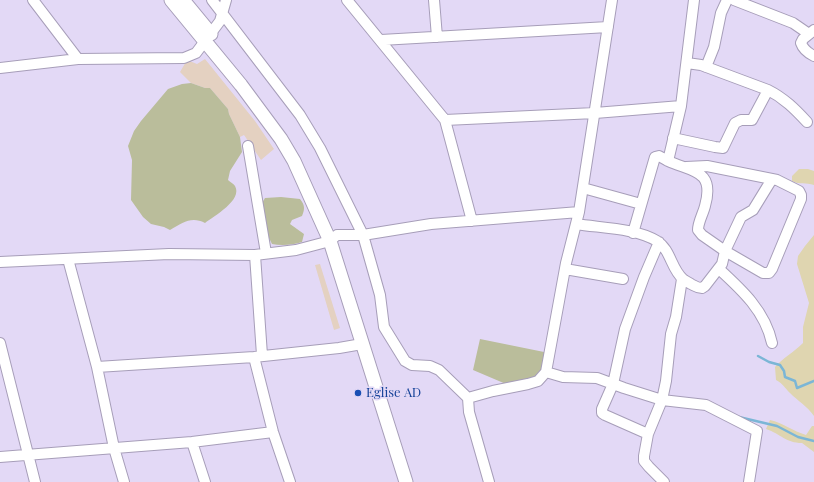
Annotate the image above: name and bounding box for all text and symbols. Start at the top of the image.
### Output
place label: Eglise AD [366,385,421,401]
marker: Eglise AD [353,388,363,398]

